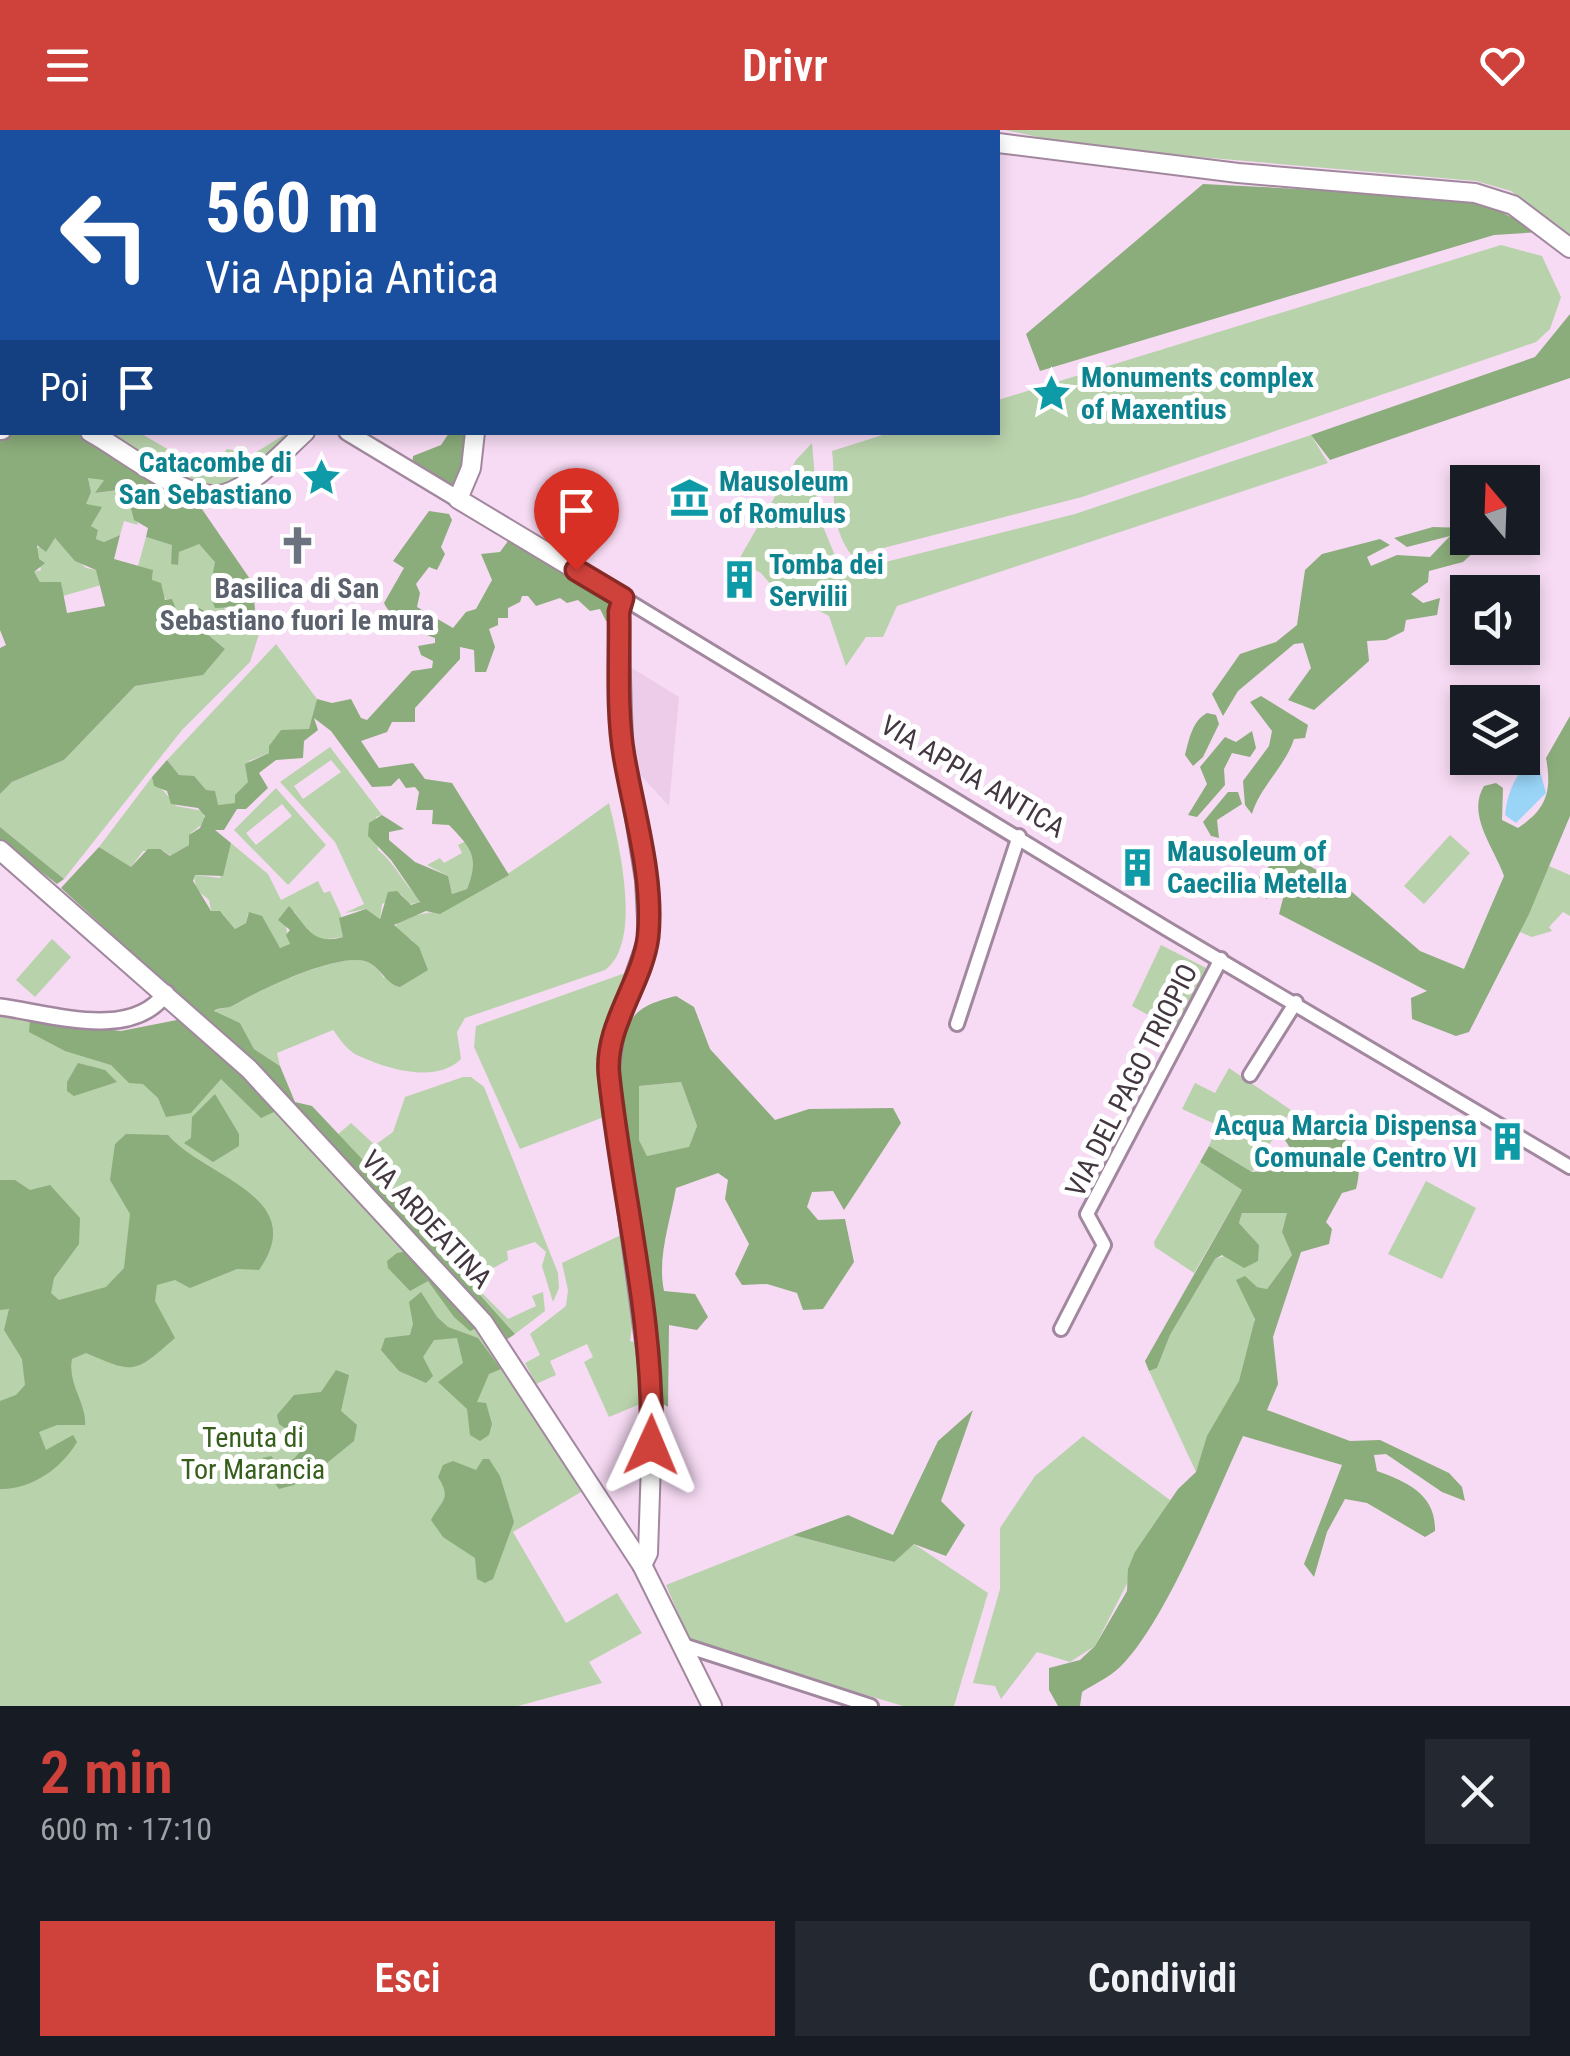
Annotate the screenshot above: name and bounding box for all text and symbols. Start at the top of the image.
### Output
icon: menu [40,38,95,93]
icon: heart [1475,38,1530,93]
text: Drivr [742,39,828,92]
text: 560 m [205,167,379,249]
icon: left [40,170,170,300]
text: Via Appia Antica [205,251,499,304]
icon: arrive [109,360,164,415]
place label: Monuments complex of Maxentius [1081,361,1314,426]
text: Poi [40,366,89,410]
place icon: Monuments complex of Maxentius [1030,372,1072,414]
place label: Catacombe di San Sebastiano [119,446,292,511]
place icon: Catacombe di San Sebastiano [301,457,343,499]
place label: Mausoleum of Romulus [719,465,849,530]
north arrow [1450,465,1540,555]
map controls [1450,465,1540,775]
pin [534,468,619,571]
museum icon: Mausoleum of Romulus [668,476,710,518]
icon: arrive [549,483,604,538]
church icon: Basilica di San Sebastiano fuori le mura [276,524,318,566]
place label: Tomba dei Servilii [769,548,884,613]
building icon: Tomba dei Servilii [718,559,760,601]
place label: Basilica di San Sebastiano fuori le mura [160,572,434,637]
button: sound [1450,575,1540,665]
button: layers [1450,685,1540,775]
street label: VIA APPIA ANTICA [875,708,1071,844]
place label: Mausoleum of Caecilia Metella [1167,835,1347,900]
building icon: Mausoleum of Caecilia Metella [1116,846,1158,888]
street label: VIA DEL PAGO TRIOPIO [1058,958,1204,1202]
place label: Acqua Marcia Dispensa Comunale Centro VI [1215,1109,1477,1174]
building icon: Acqua Marcia Dispensa Comunale Centro VI [1486,1120,1528,1162]
street label: VIA ARDEATINA [355,1144,499,1295]
position arrow [599,1393,703,1497]
park label: Tenuta di Tor Marancia [181,1421,325,1486]
text: 2 min [40,1737,173,1808]
button: close [1425,1739,1530,1844]
text: 600 m · 17:10 [40,1810,212,1848]
button: Esci [40,1921,775,2036]
button: Condividi [795,1921,1530,2036]

